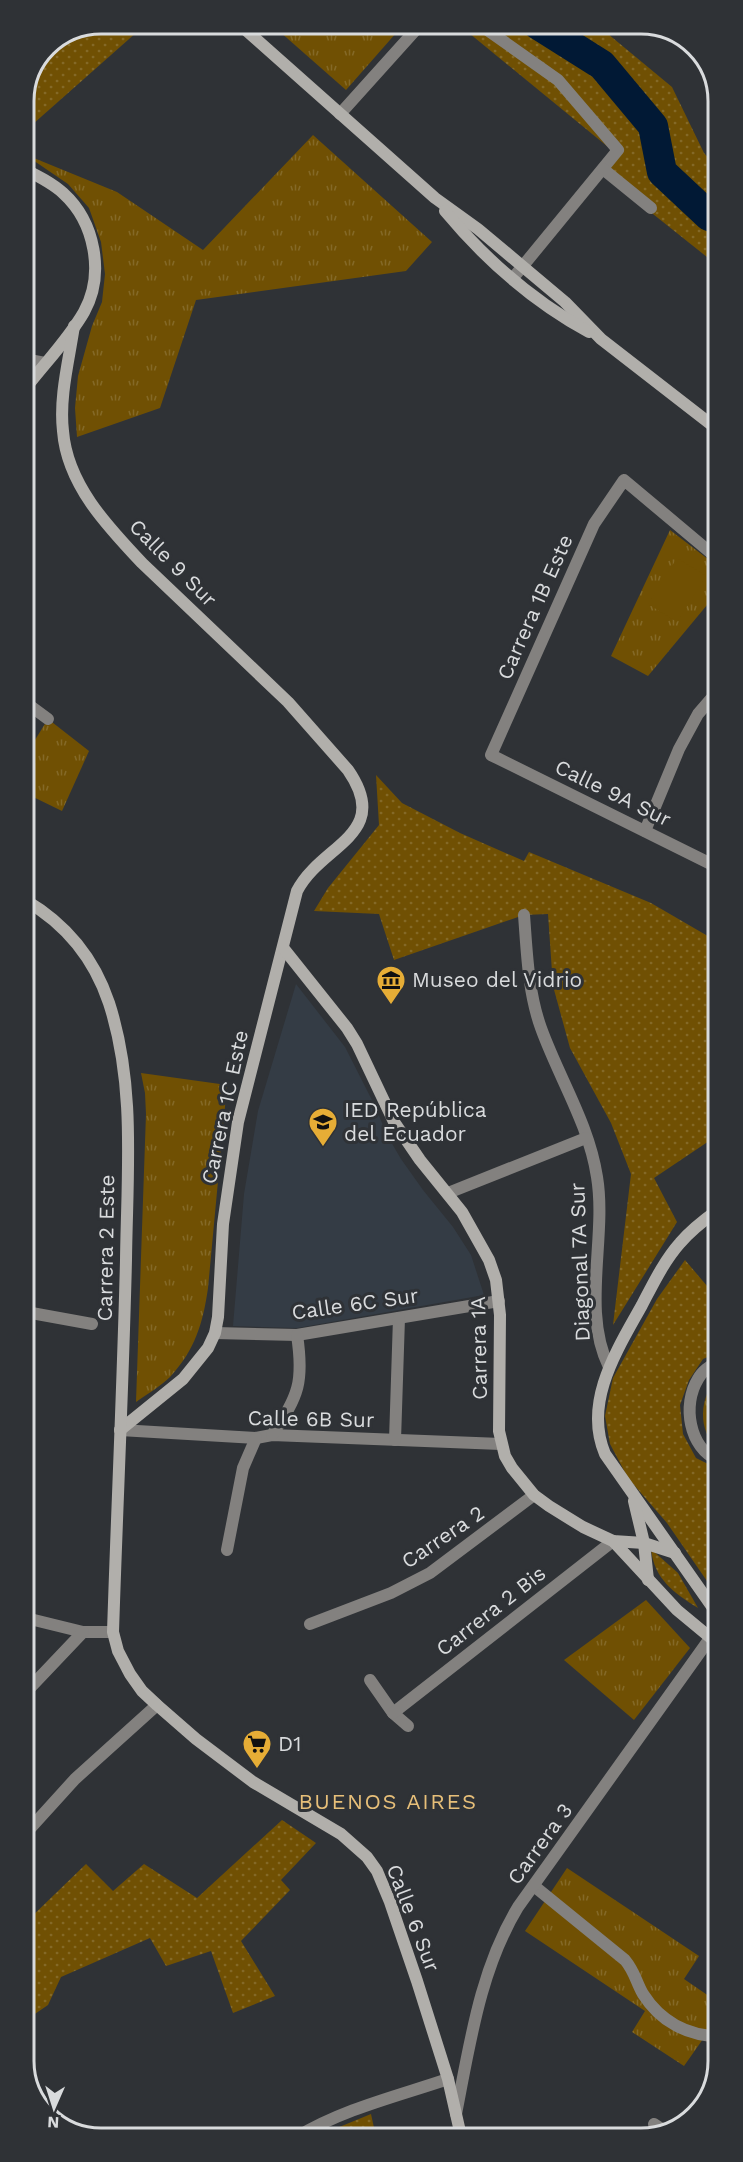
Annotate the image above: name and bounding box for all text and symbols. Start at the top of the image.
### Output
street label: Calle 9 Sur [124,514,223,612]
street label: Carrera 1B Este [491,530,578,683]
street label: Calle 9A Sur [551,754,676,832]
museum icon: Museo del Vidrio [375,964,407,1006]
place label: Museo del Vidrio [412,967,582,992]
street label: Carrera 1C Este [196,1028,253,1186]
place label: IED República del Ecuador [344,1097,487,1146]
school or university icon: IED República del Ecuador [307,1106,339,1148]
street label: Carrera 2 Este [92,1174,119,1322]
street label: Diagonal 7A Sur [564,1182,595,1342]
street label: Calle 6C Sur [290,1282,420,1325]
street label: Carrera 1A [465,1296,492,1400]
street label: Calle 6B Sur [247,1405,375,1432]
street label: Carrera 2 [397,1500,489,1573]
street label: Carrera 2 Bis [431,1560,550,1661]
supermarket icon: D1 [241,1728,273,1770]
place label: D1 [278,1731,301,1756]
district label: BUENOS AIRES [298,1789,478,1814]
street label: Carrera 3 [502,1798,577,1889]
street label: Calle 6 Sur [382,1860,446,1976]
north arrow [24,2078,84,2138]
text: N [47,2113,60,2132]

